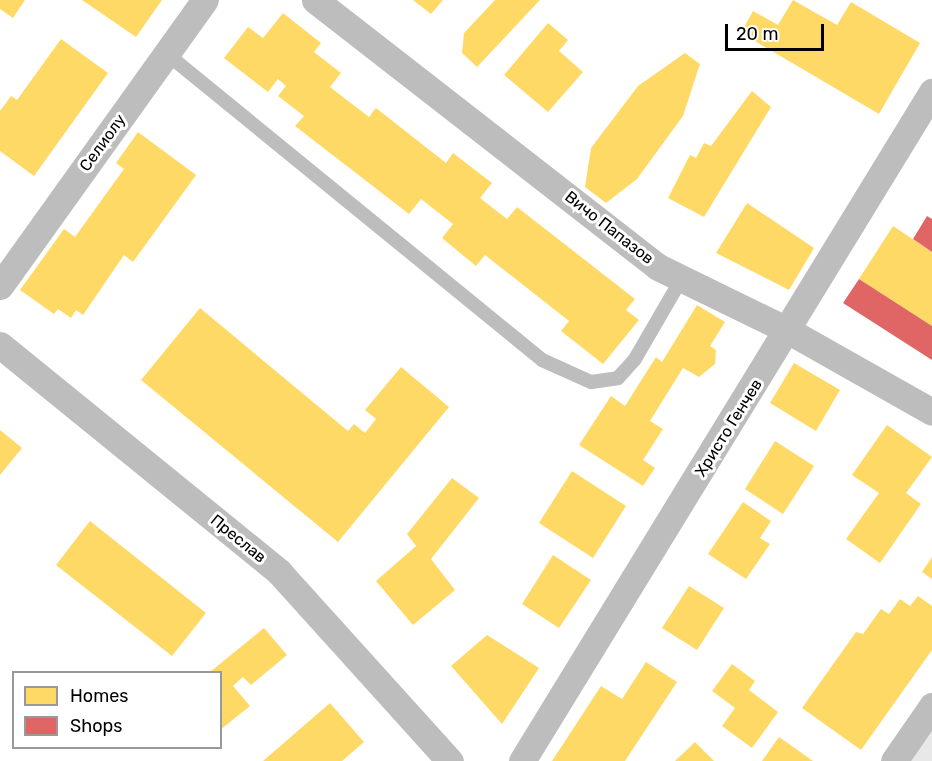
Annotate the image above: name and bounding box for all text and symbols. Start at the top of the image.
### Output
scale bar [728,12,827,50]
text: 20 m [736,23,778,45]
street label: Селиолу [76,111,130,175]
street label: Вичо Папазов [561,187,657,269]
street label: Христо Генчев [691,376,767,480]
street label: Преслав [206,511,270,567]
legend [12,671,222,749]
text: Homes [70,685,128,707]
text: Shops [70,715,122,737]

